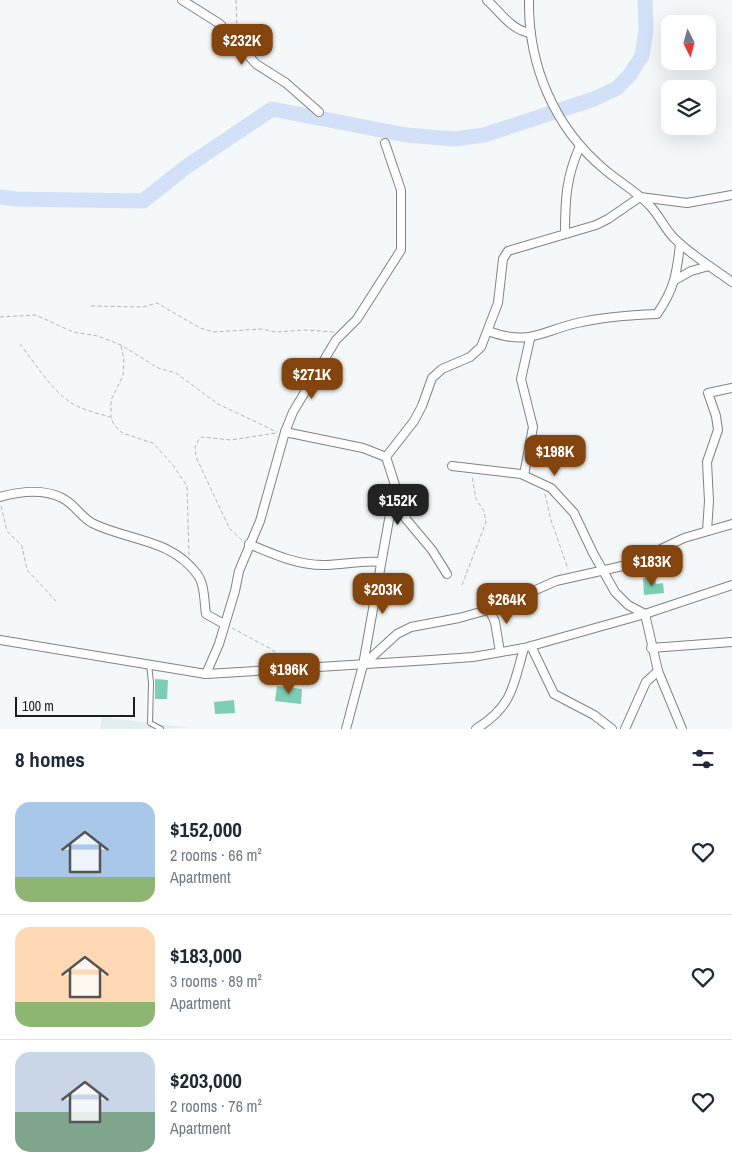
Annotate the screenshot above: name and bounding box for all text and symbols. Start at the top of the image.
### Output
north arrow [661,15,716,70]
map controls [661,15,716,135]
pin: $232K [207,23,277,66]
text: $232K [223,29,261,51]
button: layers [661,80,716,135]
pin: $271K [277,358,347,400]
text: $271K [293,363,331,385]
pin: $198K [520,434,590,477]
text: $198K [536,440,574,462]
pin: $152K [363,484,433,526]
text: $152K [379,489,417,511]
pin: $183K [617,544,687,587]
text: $183K [633,550,671,572]
pin: $203K [348,572,418,615]
text: $203K [364,578,402,600]
pin: $264K [472,582,542,625]
text: $264K [488,588,526,610]
pin: $196K [254,652,324,695]
text: $196K [270,658,308,680]
scale bar [15,694,135,717]
text: 100 m [22,697,54,715]
text: 8 homes [15,745,85,774]
icon: filters [689,745,717,773]
text: $152,000 [170,815,242,844]
icon: home [55,822,115,882]
icon: heart [689,838,717,866]
text: 2 rooms · 66 m² [170,844,262,866]
text: Apartment [170,866,231,888]
text: $183,000 [170,941,242,970]
icon: home [55,947,115,1007]
icon: heart [689,963,717,991]
text: 3 rooms · 89 m² [170,970,262,992]
text: Apartment [170,992,231,1014]
text: $203,000 [170,1066,242,1095]
icon: home [55,1072,115,1132]
icon: heart [689,1088,717,1116]
text: 2 rooms · 76 m² [170,1095,262,1117]
text: Apartment [170,1117,231,1139]

